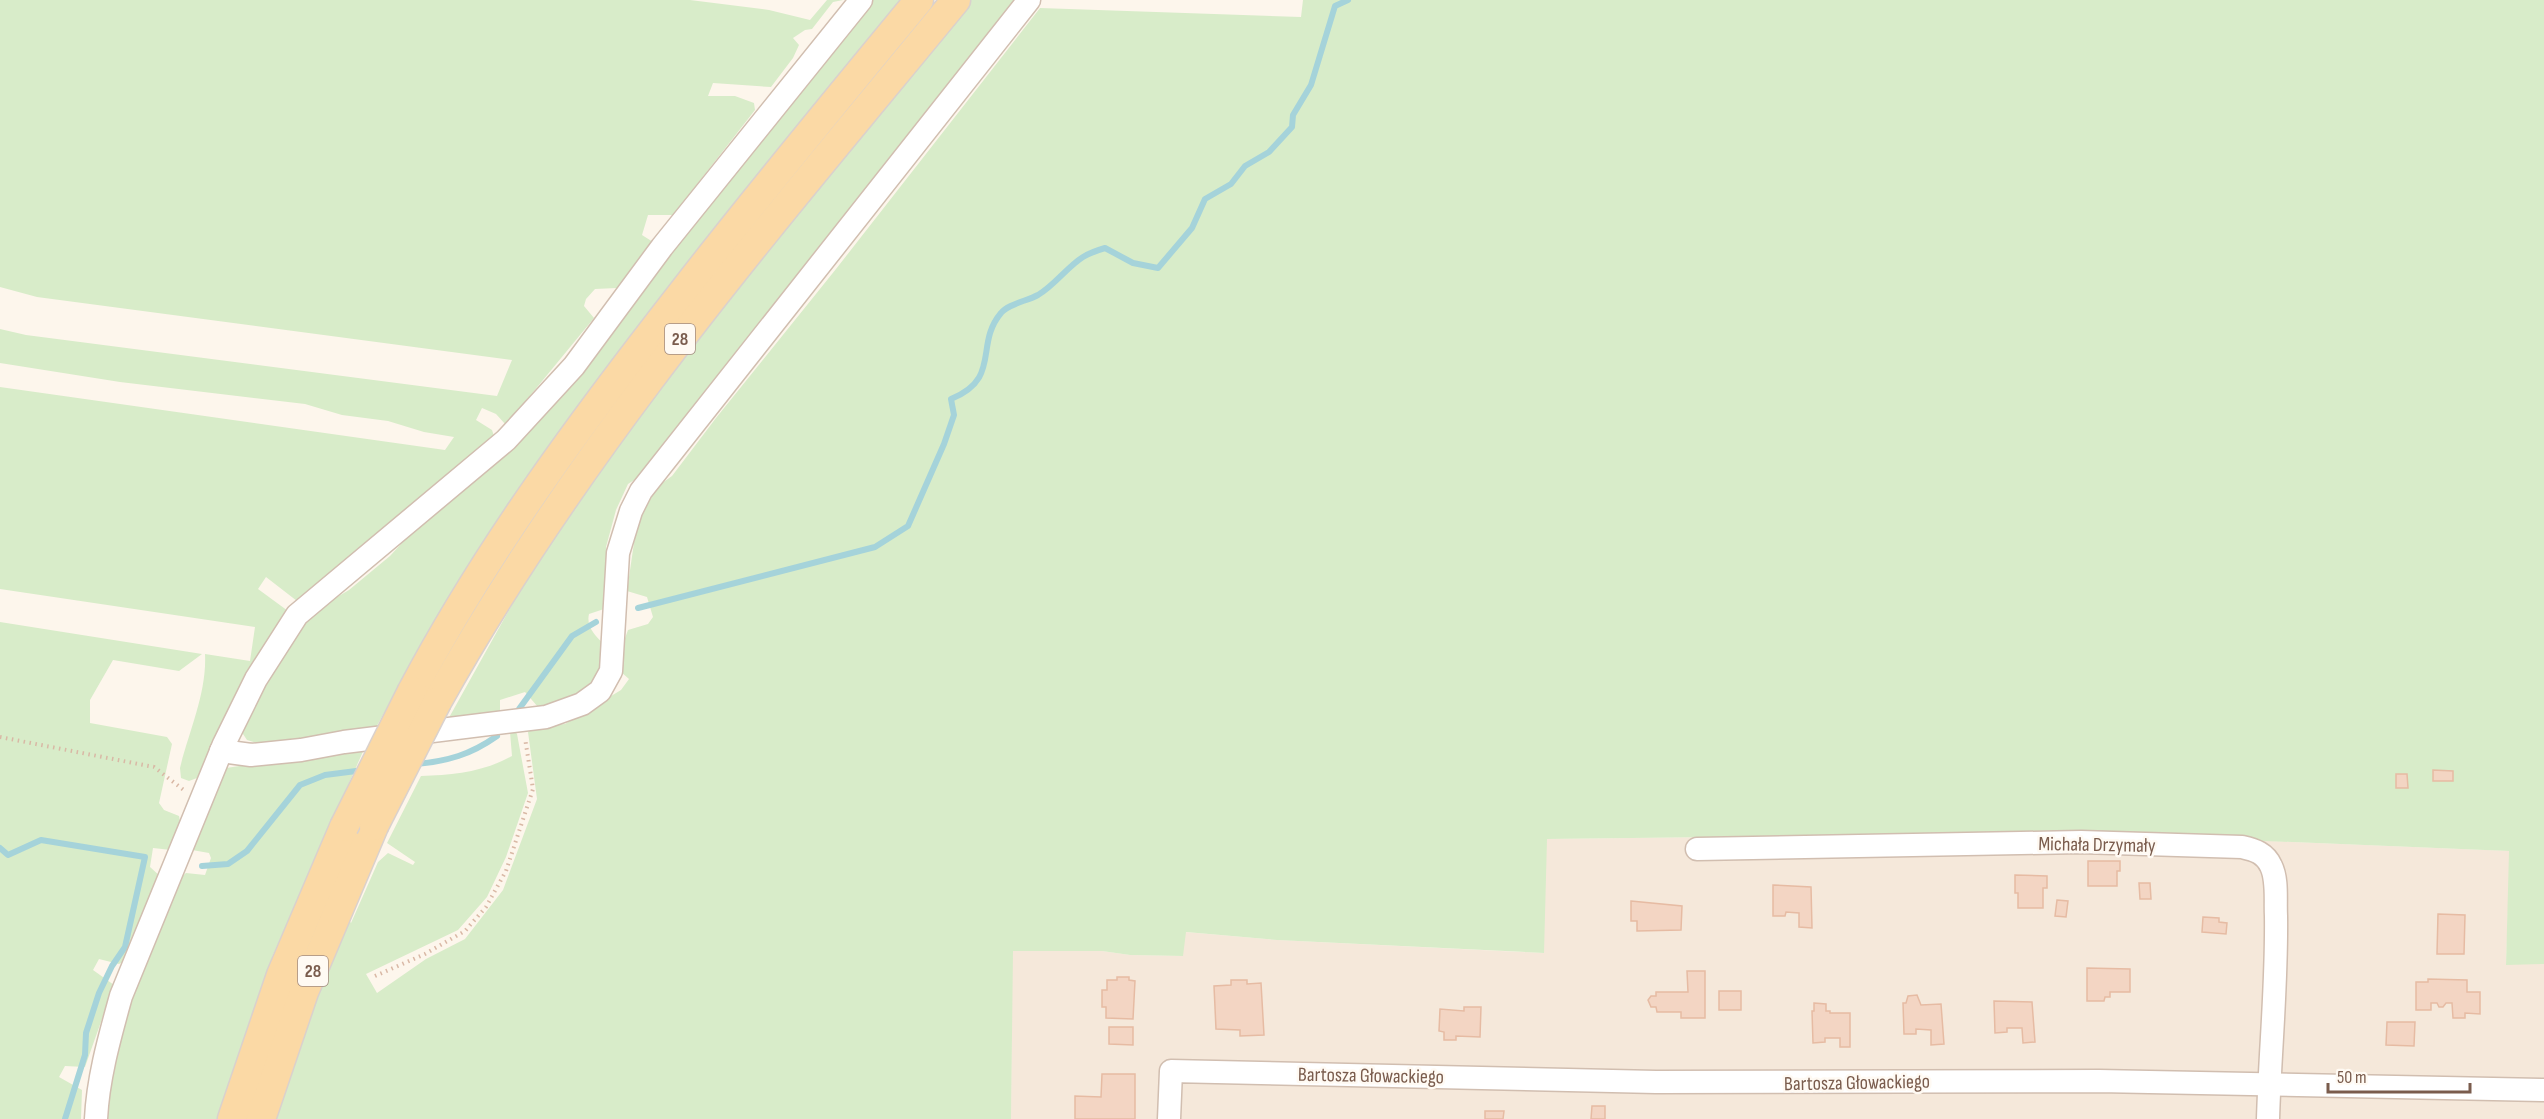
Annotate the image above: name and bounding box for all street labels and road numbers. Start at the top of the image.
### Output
road number: 28 [665,324,695,354]
street label: Michała Drzymały [2038,832,2156,858]
road number: 28 [298,956,328,986]
street label: Bartosza Głowackiego [1298,1063,1444,1089]
street label: Bartosza Głowackiego [1784,1070,1930,1096]

